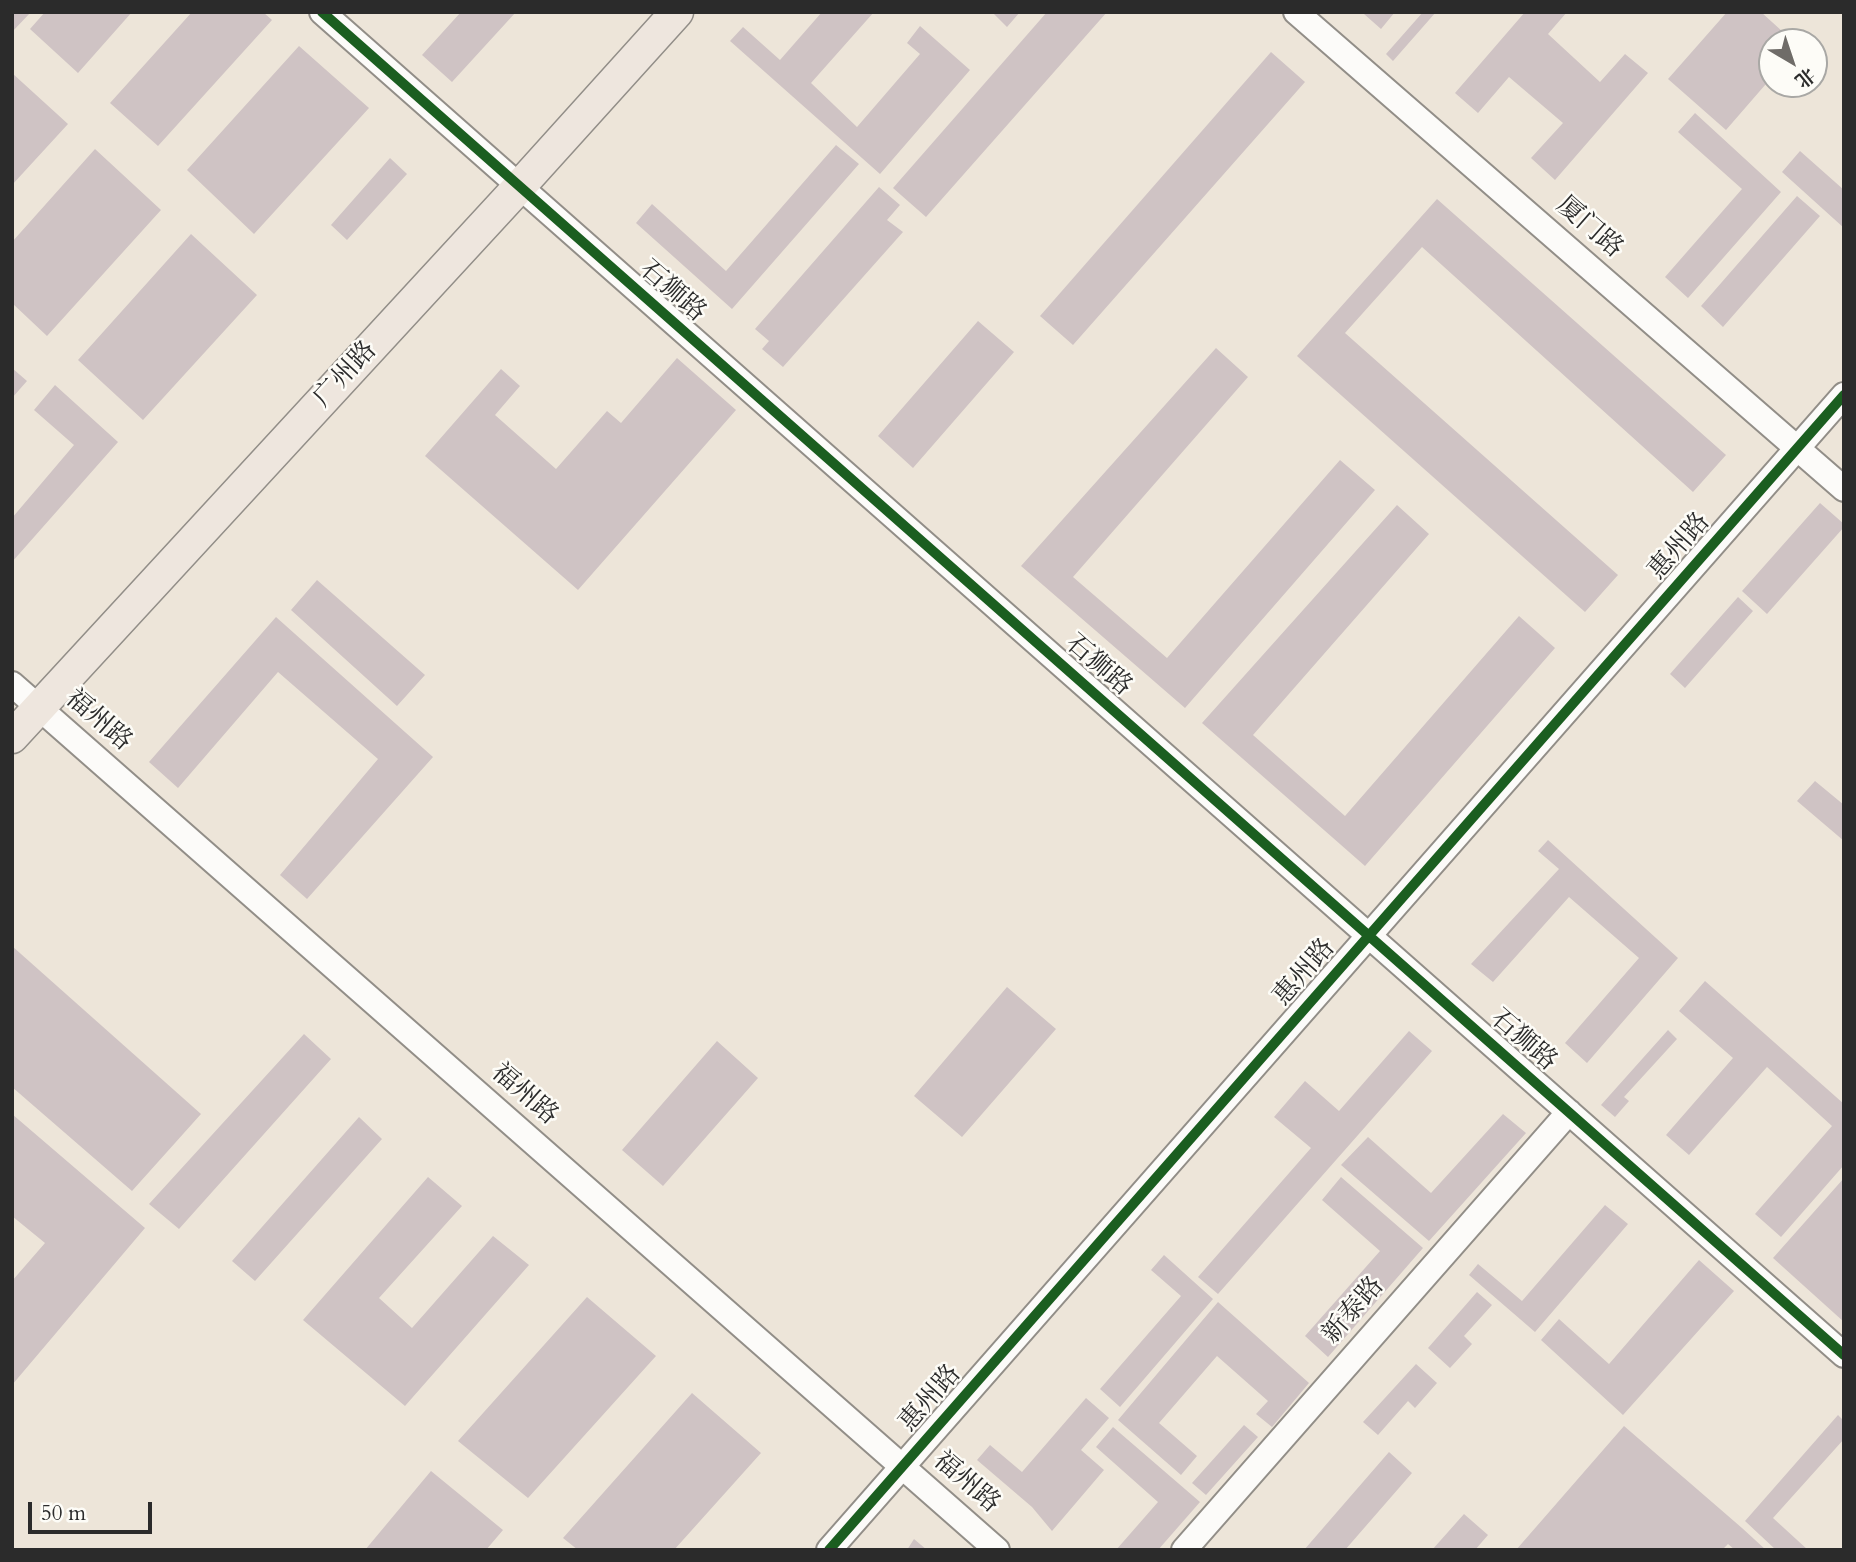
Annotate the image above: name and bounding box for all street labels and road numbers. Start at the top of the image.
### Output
street label: 厦门路 [1549,191,1629,265]
street label: 石狮路 [632,255,712,329]
street label: 广州路 [308,336,384,414]
street label: 惠州路 [1643,507,1717,587]
street label: 石狮路 [1058,629,1138,703]
street label: 福州路 [58,684,138,758]
street label: 惠州路 [1268,933,1342,1013]
street label: 石狮路 [1483,1004,1563,1078]
street label: 福州路 [484,1058,564,1132]
street label: 新泰路 [1317,1271,1391,1351]
street label: 惠州路 [894,1359,968,1439]
street label: 福州路 [926,1446,1006,1520]

